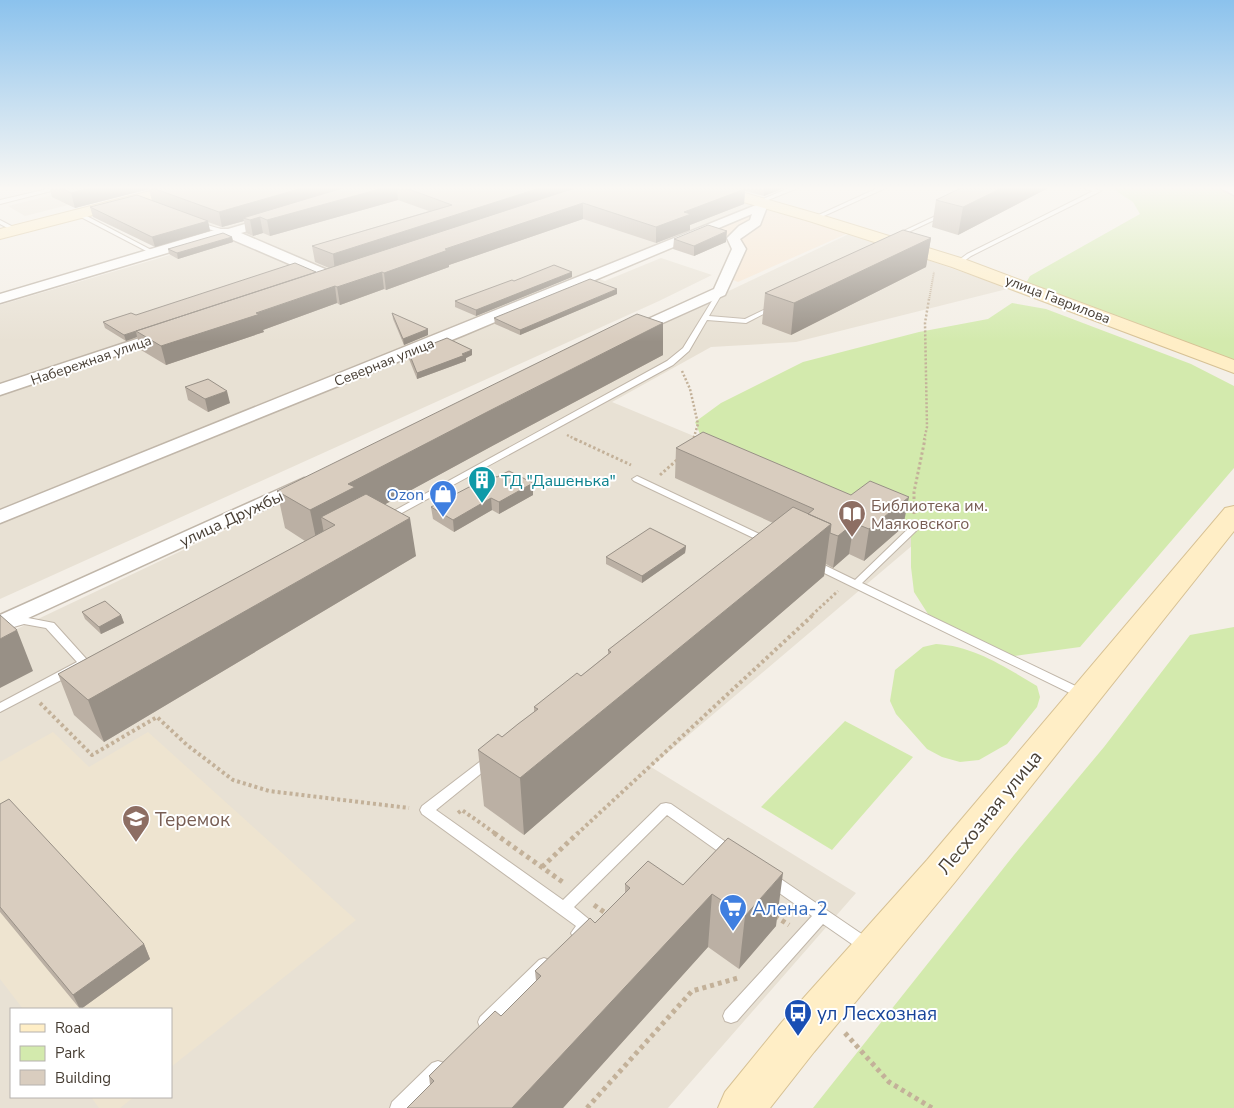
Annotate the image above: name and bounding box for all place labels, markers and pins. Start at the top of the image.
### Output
building icon: ТД "Дашенька" [467,465,497,504]
place label: ТД "Дашенька" [501,470,616,492]
shop icon: Ozon [428,479,458,518]
place label: Ozon [386,484,424,506]
place label: Библиотека им. Маяковского [871,495,988,535]
library icon: Библиотека им. Маяковского [837,499,867,538]
school or university icon: Теремок [121,804,151,843]
place label: Теремок [155,807,230,833]
supermarket icon: Алена-2 [718,893,748,932]
place label: Алена-2 [752,896,828,922]
bus stop icon: ул Лесхозная [783,998,813,1037]
place label: ул Лесхозная [817,1001,937,1027]

